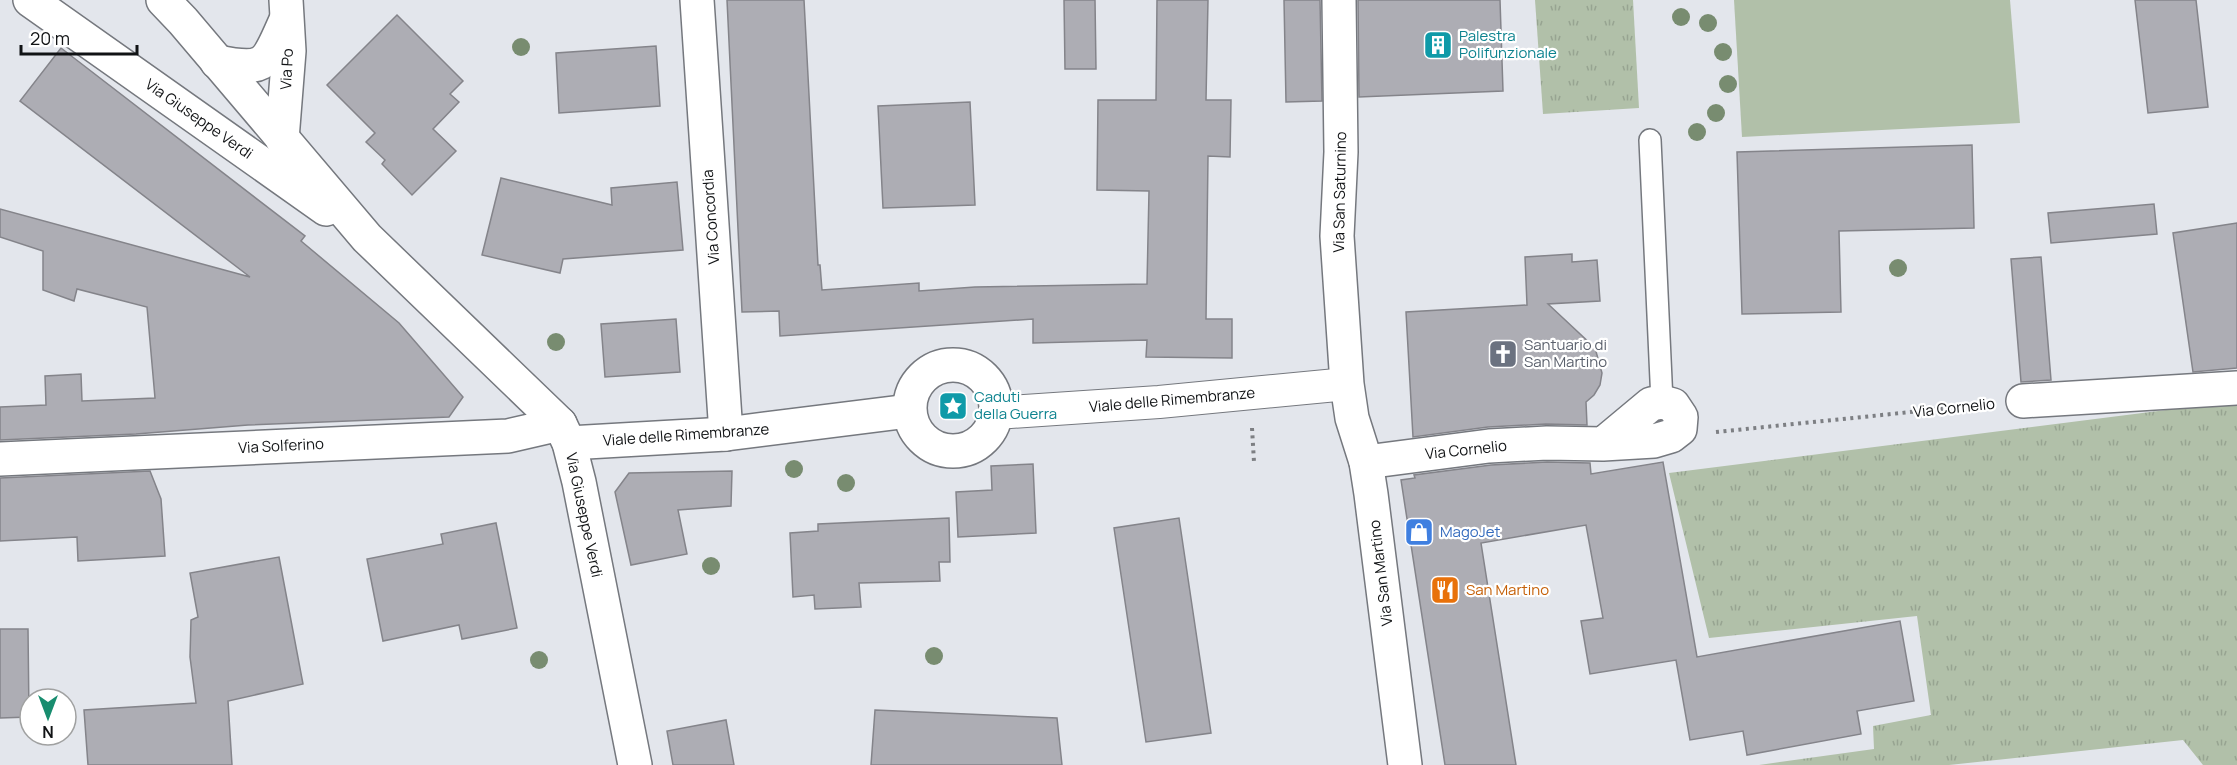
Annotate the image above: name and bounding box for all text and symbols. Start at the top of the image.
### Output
scale bar [21,18,136,56]
place label: Palestra Polifunzionale [1459,25,1557,63]
text: 20 m [30,26,70,50]
building icon: Palestra Polifunzionale [1422,29,1454,61]
street label: Via Po [275,48,298,90]
street label: Via Giuseppe Verdi [141,74,257,164]
street label: Via San Saturnino [1328,131,1351,253]
street label: Via Concordia [697,169,724,265]
place label: Santuario di San Martino [1524,334,1607,372]
church icon: Santuario di San Martino [1487,338,1519,370]
street label: Viale delle Rimembranze [1088,382,1256,417]
place label: Caduti della Guerra [974,386,1057,424]
place icon: Caduti della Guerra [937,390,969,422]
street label: Via Cornelio [1912,393,1996,422]
street label: Viale delle Rimembranze [602,418,770,451]
street label: Via Solferino [238,433,324,458]
street label: Via Cornelio [1424,435,1508,464]
street label: Via Giuseppe Verdi [561,451,608,579]
shop icon: MagoJet [1403,516,1435,548]
street label: Via San Martino [1364,519,1397,627]
place label: MagoJet [1440,521,1500,542]
restaurant icon: San Martino [1429,574,1461,606]
place label: San Martino [1466,579,1549,600]
north arrow [18,687,78,747]
text: N [42,721,54,743]

